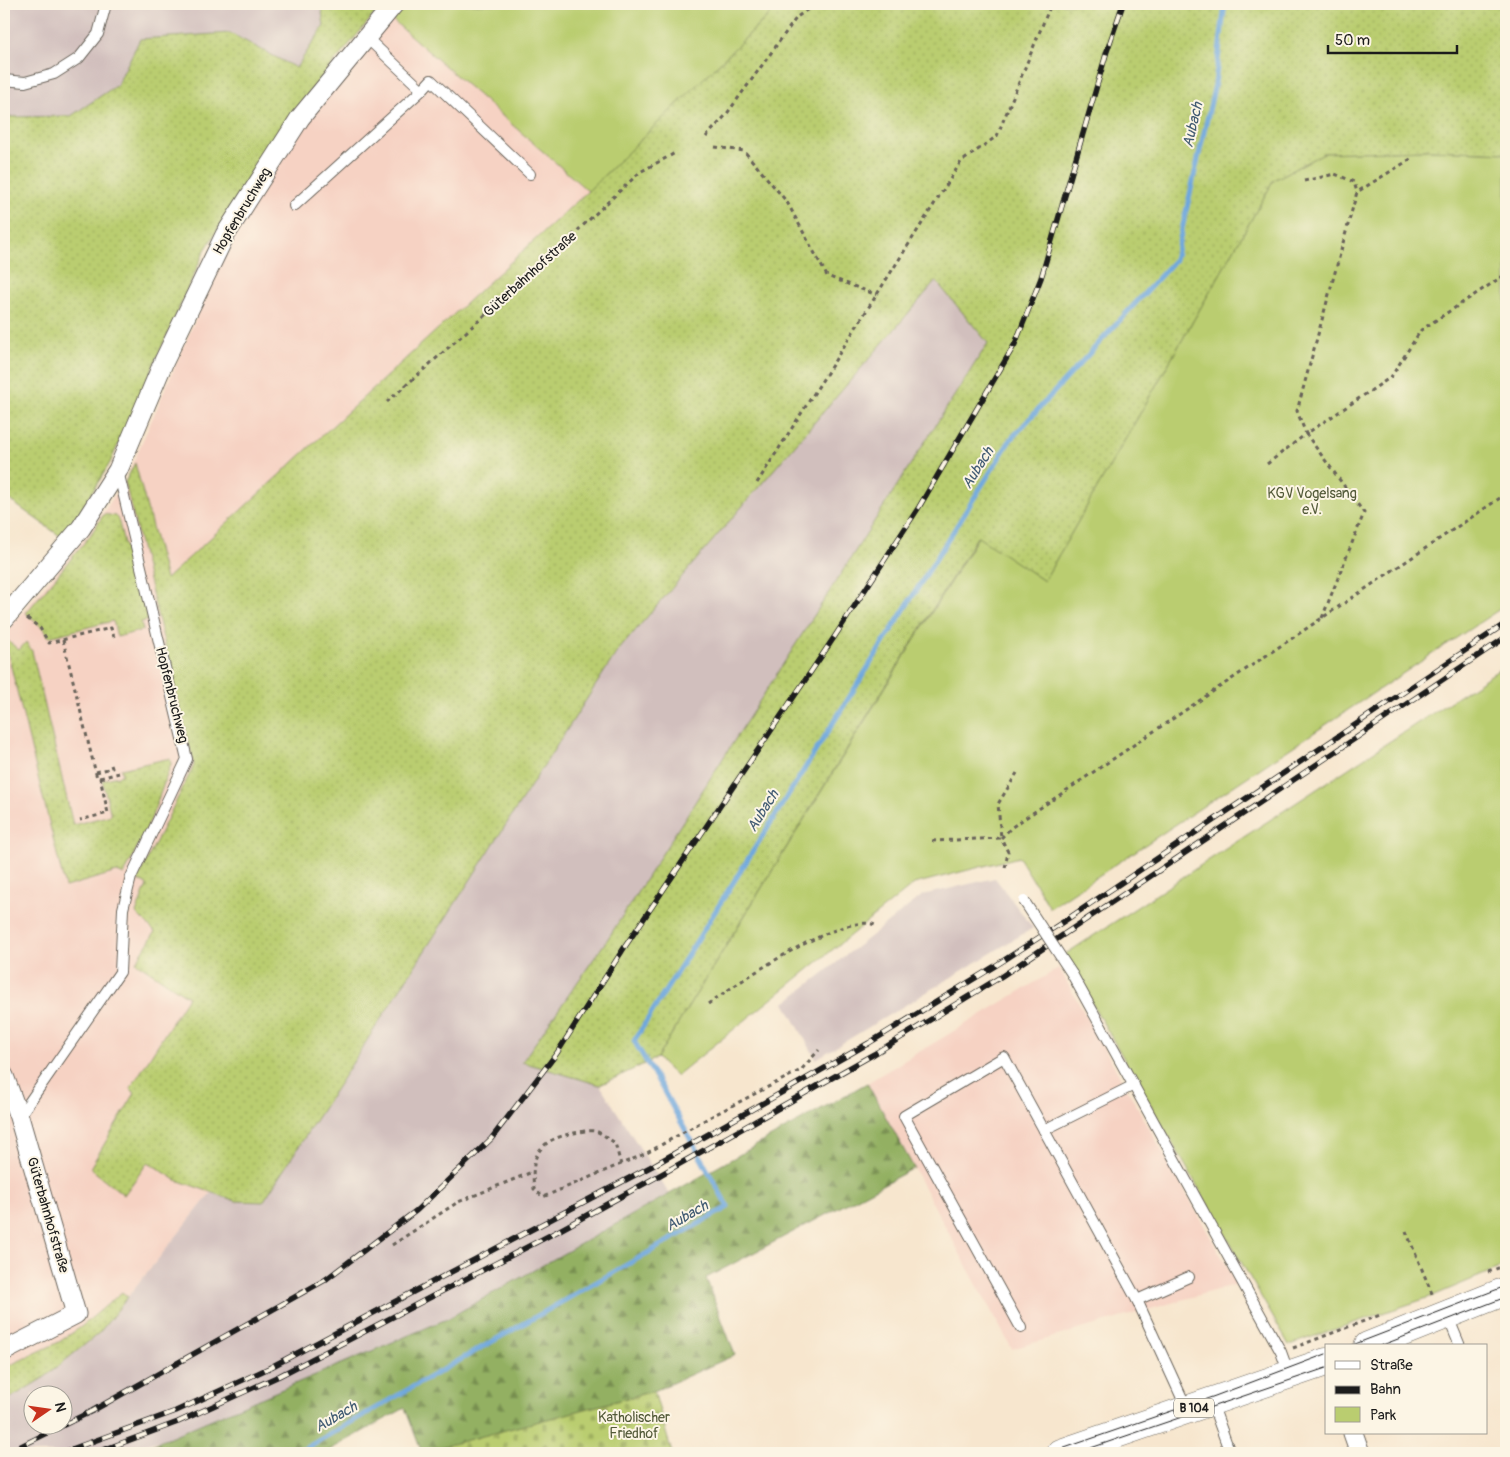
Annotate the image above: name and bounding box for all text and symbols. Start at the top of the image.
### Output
scale bar [1328,22,1456,54]
text: 50 m [1335,31,1370,50]
water label: Aubach [1179,100,1208,149]
street label: Hopfenbruchweg [209,164,275,258]
street label: Güterbahnhofstraße [480,228,580,320]
water label: Aubach [958,443,999,492]
park label: KGV Vogelsang e.V. [1267,485,1357,518]
street label: Hopfenbruchweg [152,645,192,745]
water label: Aubach [743,786,784,835]
street label: Güterbahnhofstraße [23,1155,73,1275]
water label: Aubach [662,1196,712,1236]
legend [1325,1344,1488,1434]
text: Straße [1370,1356,1413,1375]
text: Bahn [1370,1380,1401,1399]
north arrow [22,1384,72,1434]
water label: Aubach [311,1397,361,1437]
road number: B 104 [1174,1399,1214,1418]
text: N [51,1401,70,1414]
text: Park [1370,1406,1397,1425]
park label: Katholischer Friedhof [598,1409,670,1442]

